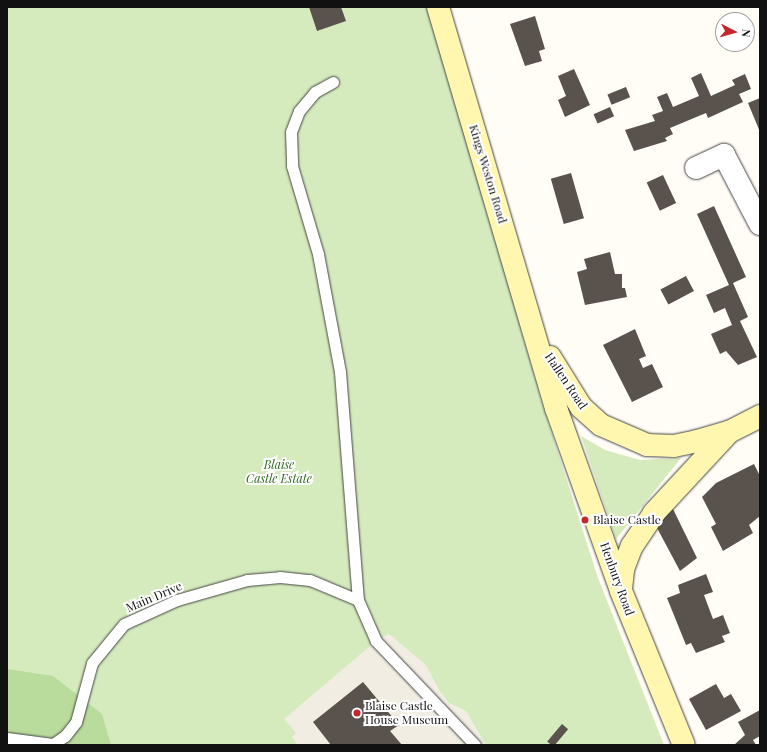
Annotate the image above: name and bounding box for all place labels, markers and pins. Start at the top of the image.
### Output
place label: Blaise Castle [593,513,661,527]
marker: Blaise Castle [580,515,590,525]
place label: Blaise Castle House Museum [365,699,448,727]
marker: Blaise Castle House Museum [352,708,362,718]

